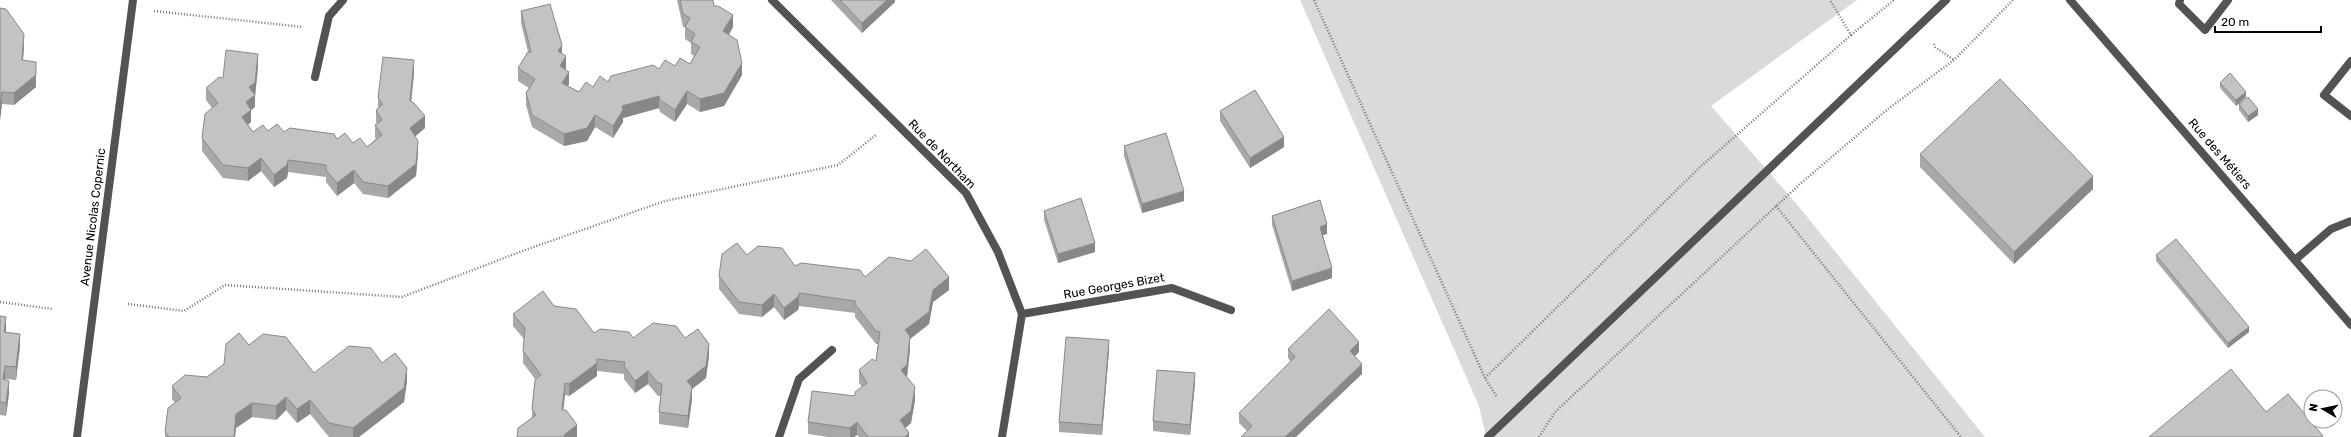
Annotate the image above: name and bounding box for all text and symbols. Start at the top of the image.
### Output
scale bar [2215,8,2321,34]
text: 20 m [2221,15,2249,29]
street label: Rue des Métiers [2186,116,2254,192]
street label: Rue de Northam [905,117,979,191]
street label: Avenue Nicolas Copernic [78,147,108,287]
street label: Rue Georges Bizet [1062,270,1166,302]
north arrow [2303,389,2343,429]
text: N [2307,403,2321,412]

